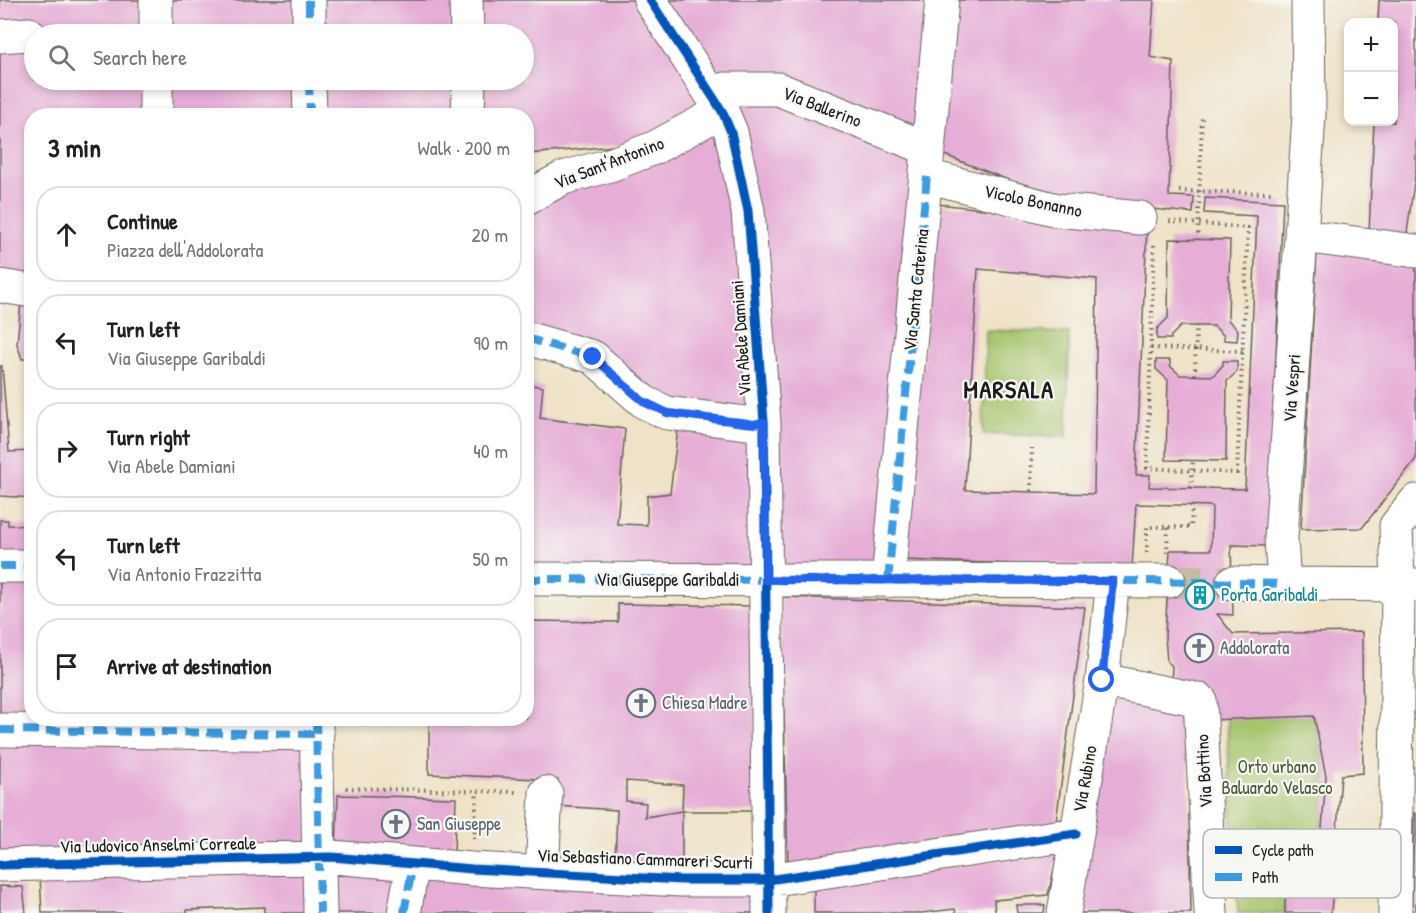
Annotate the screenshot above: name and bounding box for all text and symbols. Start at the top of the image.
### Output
map controls [1344,18,1398,126]
button: + [1344,18,1398,72]
search box [24,24,534,90]
icon: search [45,41,78,74]
text: Search here [93,42,187,72]
button: − [1344,72,1398,126]
street label: Via Ballerino [779,80,865,133]
text: 3 min [48,130,101,165]
street label: Via Sant'Antonino [550,130,667,195]
text: Walk · 200 m [418,134,510,161]
street label: Vicolo Bonanno [982,178,1084,223]
text: Continue [107,206,178,236]
icon: ahead [50,218,83,251]
text: 20 m [471,221,508,248]
street label: Via Santa Caterina [897,228,934,352]
text: Piazza dell'Addolorata [107,236,263,263]
street label: Via Abele Damiani [724,279,757,397]
text: Turn left [107,314,180,344]
icon: left [50,326,83,359]
text: 90 m [474,329,508,356]
route end [579,343,605,369]
text: Via Giuseppe Garibaldi [107,344,266,371]
street label: Via Vespri [1277,353,1306,423]
district label: MARSALA [964,373,1054,405]
text: Turn right [107,422,190,452]
icon: right [50,434,83,467]
text: 40 m [473,437,508,464]
text: Via Abele Damiani [107,452,236,479]
text: Turn left [107,530,180,560]
icon: left [50,542,83,575]
text: 50 m [472,545,508,572]
text: Via Antonio Frazzitta [107,560,261,587]
street label: Via Giuseppe Garibaldi [597,567,740,592]
building icon: Porta Garibaldi [1184,579,1216,611]
place label: Porta Garibaldi [1221,582,1318,607]
church icon: Addolorata [1183,632,1215,664]
place label: Addolorata [1220,635,1289,660]
icon: arrive [50,650,83,683]
text: Arrive at destination [107,651,272,681]
route start [1088,666,1114,692]
church icon: Chiesa Madre [625,687,657,719]
place label: Chiesa Madre [662,690,748,715]
street label: Via Bottino [1189,734,1218,808]
street label: Via Rubino [1066,743,1103,814]
park label: Orto urbano Baluardo Velasco [1222,754,1332,800]
church icon: San Giuseppe [380,808,412,840]
place label: San Giuseppe [417,811,501,836]
legend [1203,829,1401,898]
street label: Via Ludovico Anselmi Correale [60,830,256,859]
text: Cycle path [1252,839,1314,861]
street label: Via Sebastiano Cammareri Scurti [537,842,754,875]
text: Path [1252,866,1278,888]

